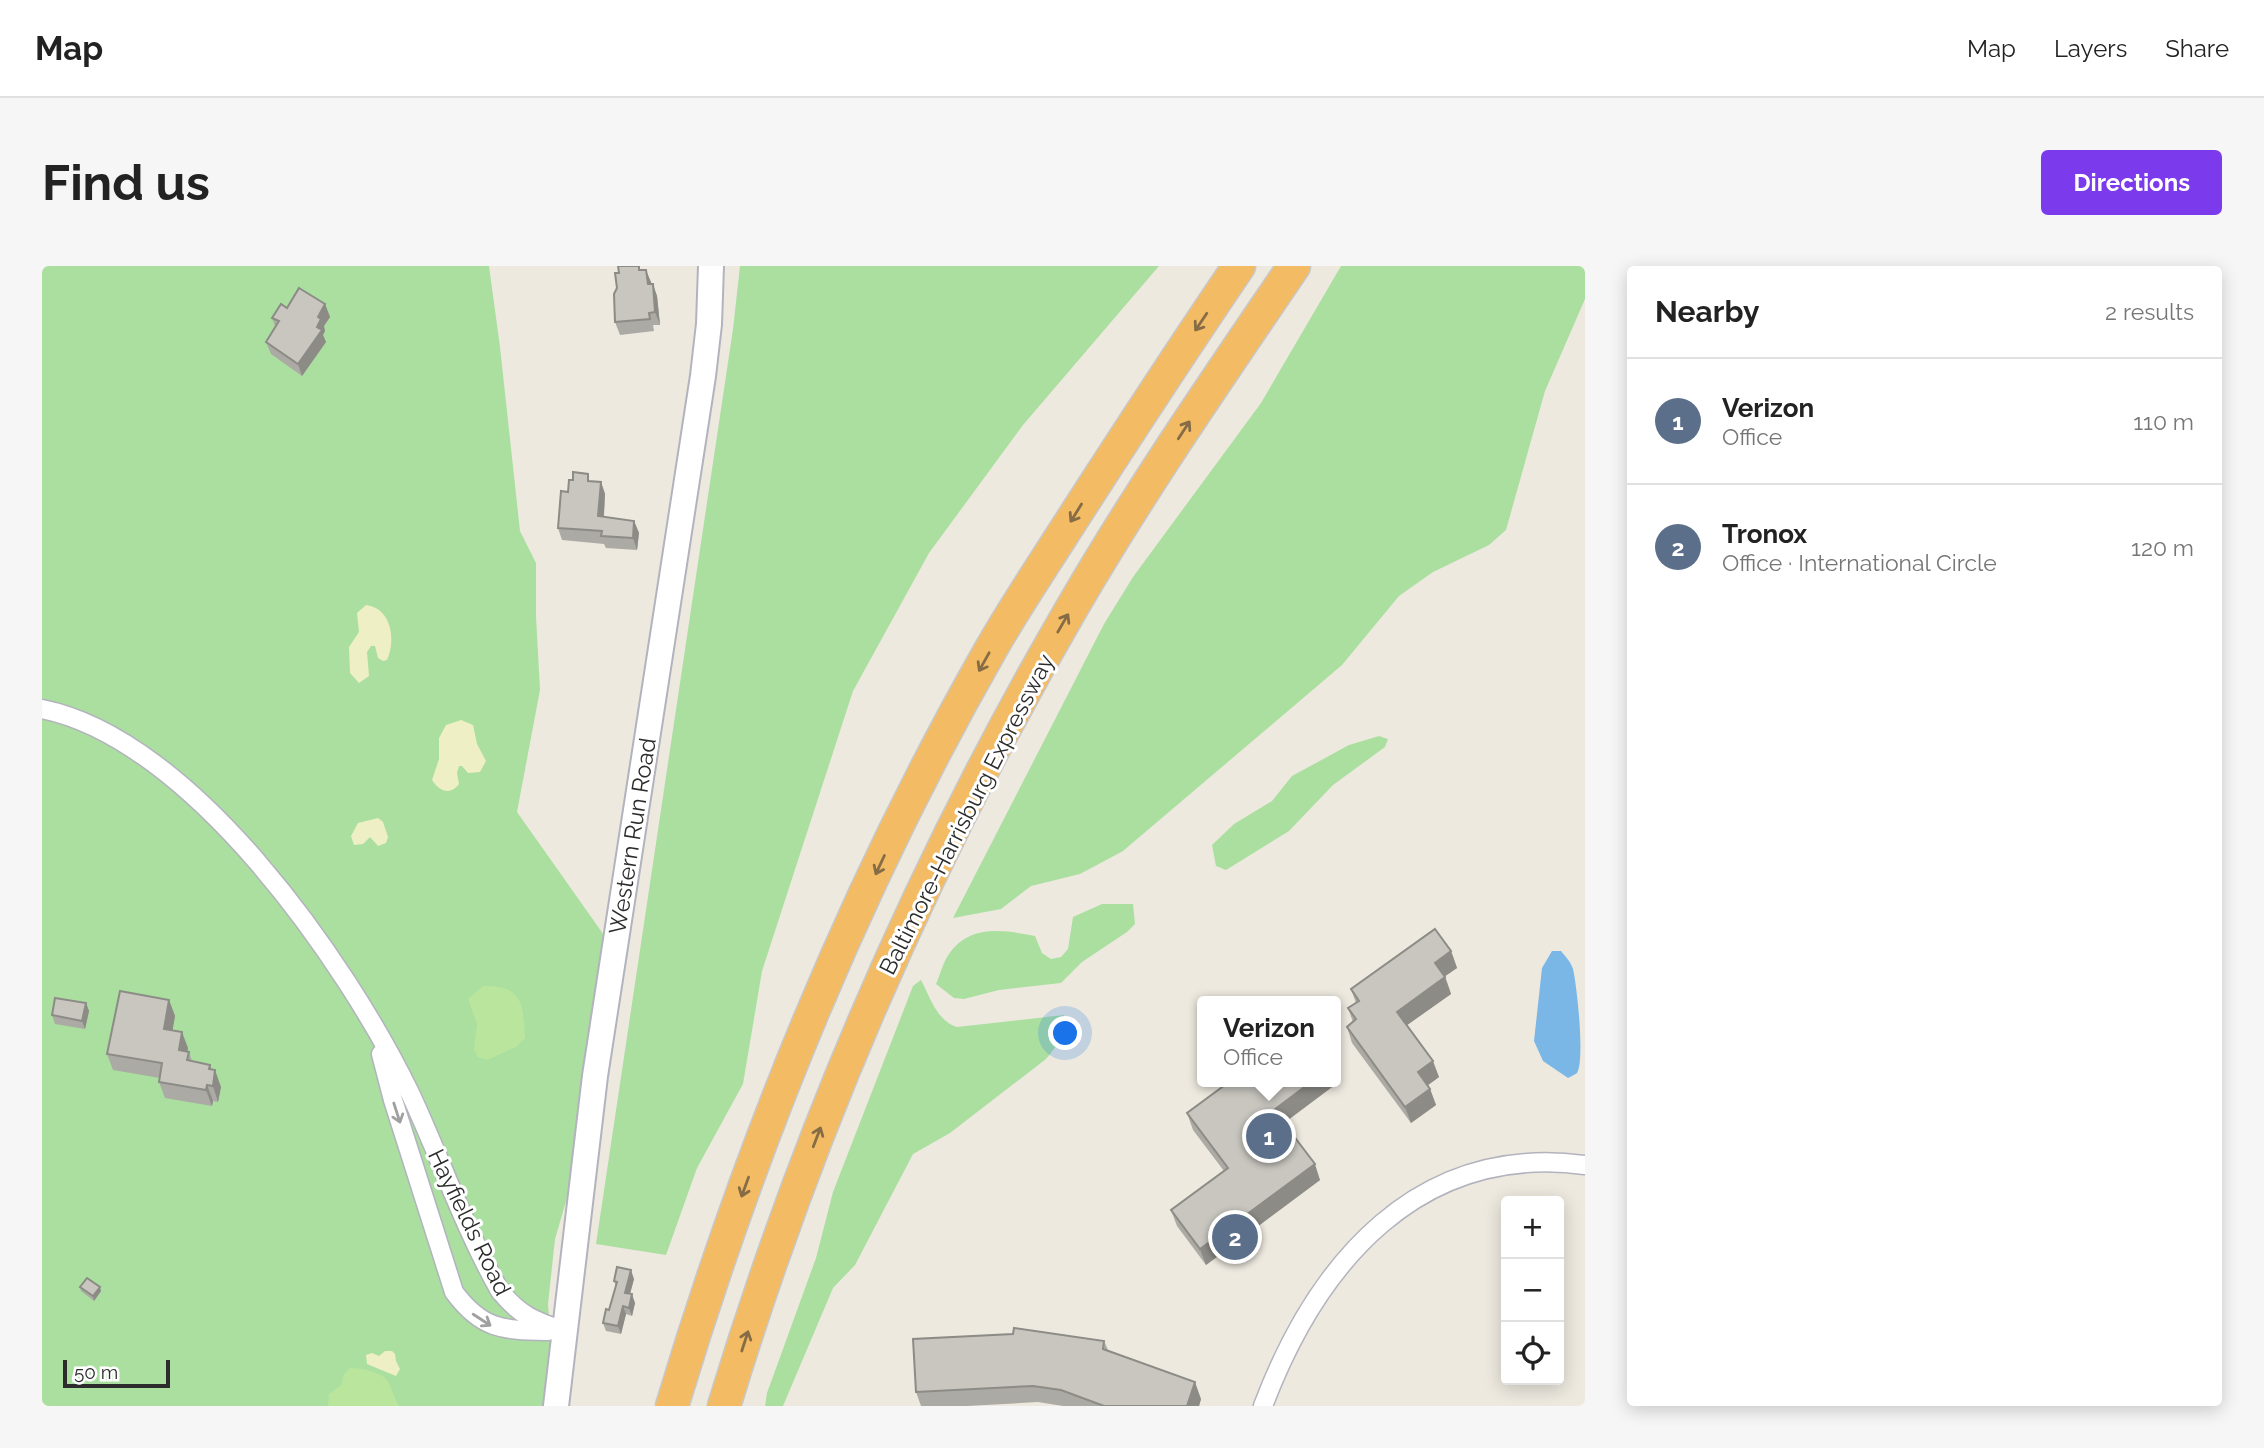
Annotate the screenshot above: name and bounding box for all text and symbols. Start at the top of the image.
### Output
text: Map [35,29,103,68]
text: Map [1967,34,2016,63]
text: Layers [2054,34,2127,63]
text: Share [2165,34,2229,63]
button: Directions [2041,150,2222,215]
text: Find us [42,154,210,211]
text: Nearby [1655,294,1759,329]
text: 2 results [2105,298,2194,325]
one-way arrow [1194,312,1208,332]
text: Verizon [1722,393,1814,423]
text: 1 [1672,408,1684,435]
text: 110 m [2133,408,2194,435]
one-way arrow [1177,421,1191,440]
text: Office [1722,423,1782,450]
one-way arrow [1069,502,1083,522]
text: Tronox [1722,519,1807,549]
text: 2 [1672,534,1684,561]
text: 120 m [2131,534,2194,561]
text: Office · International Circle [1722,549,1997,576]
one-way arrow [1056,613,1070,633]
street label: Baltimore-Harrisburg Expressway [873,649,1059,979]
one-way arrow [977,651,990,672]
street label: Western Run Road [603,736,661,936]
one-way arrow [873,854,886,875]
popup [1197,996,1341,1087]
text: Verizon [1223,1013,1315,1043]
your location [1048,1016,1082,1050]
text: Office [1223,1043,1283,1070]
one-way arrow [392,1102,405,1124]
pin: 1 [1246,1110,1292,1162]
one-way arrow [812,1126,825,1148]
street label: Hayfields Road [423,1144,517,1300]
one-way arrow [738,1176,750,1198]
map controls [1501,1196,1564,1385]
button: + [1501,1196,1564,1259]
pin: 2 [1212,1211,1258,1263]
button: − [1501,1259,1564,1322]
one-way arrow [472,1313,491,1327]
button: locate [1501,1322,1564,1385]
one-way arrow [739,1330,752,1352]
scale bar [63,1357,170,1389]
text: 50 m [74,1361,118,1383]

